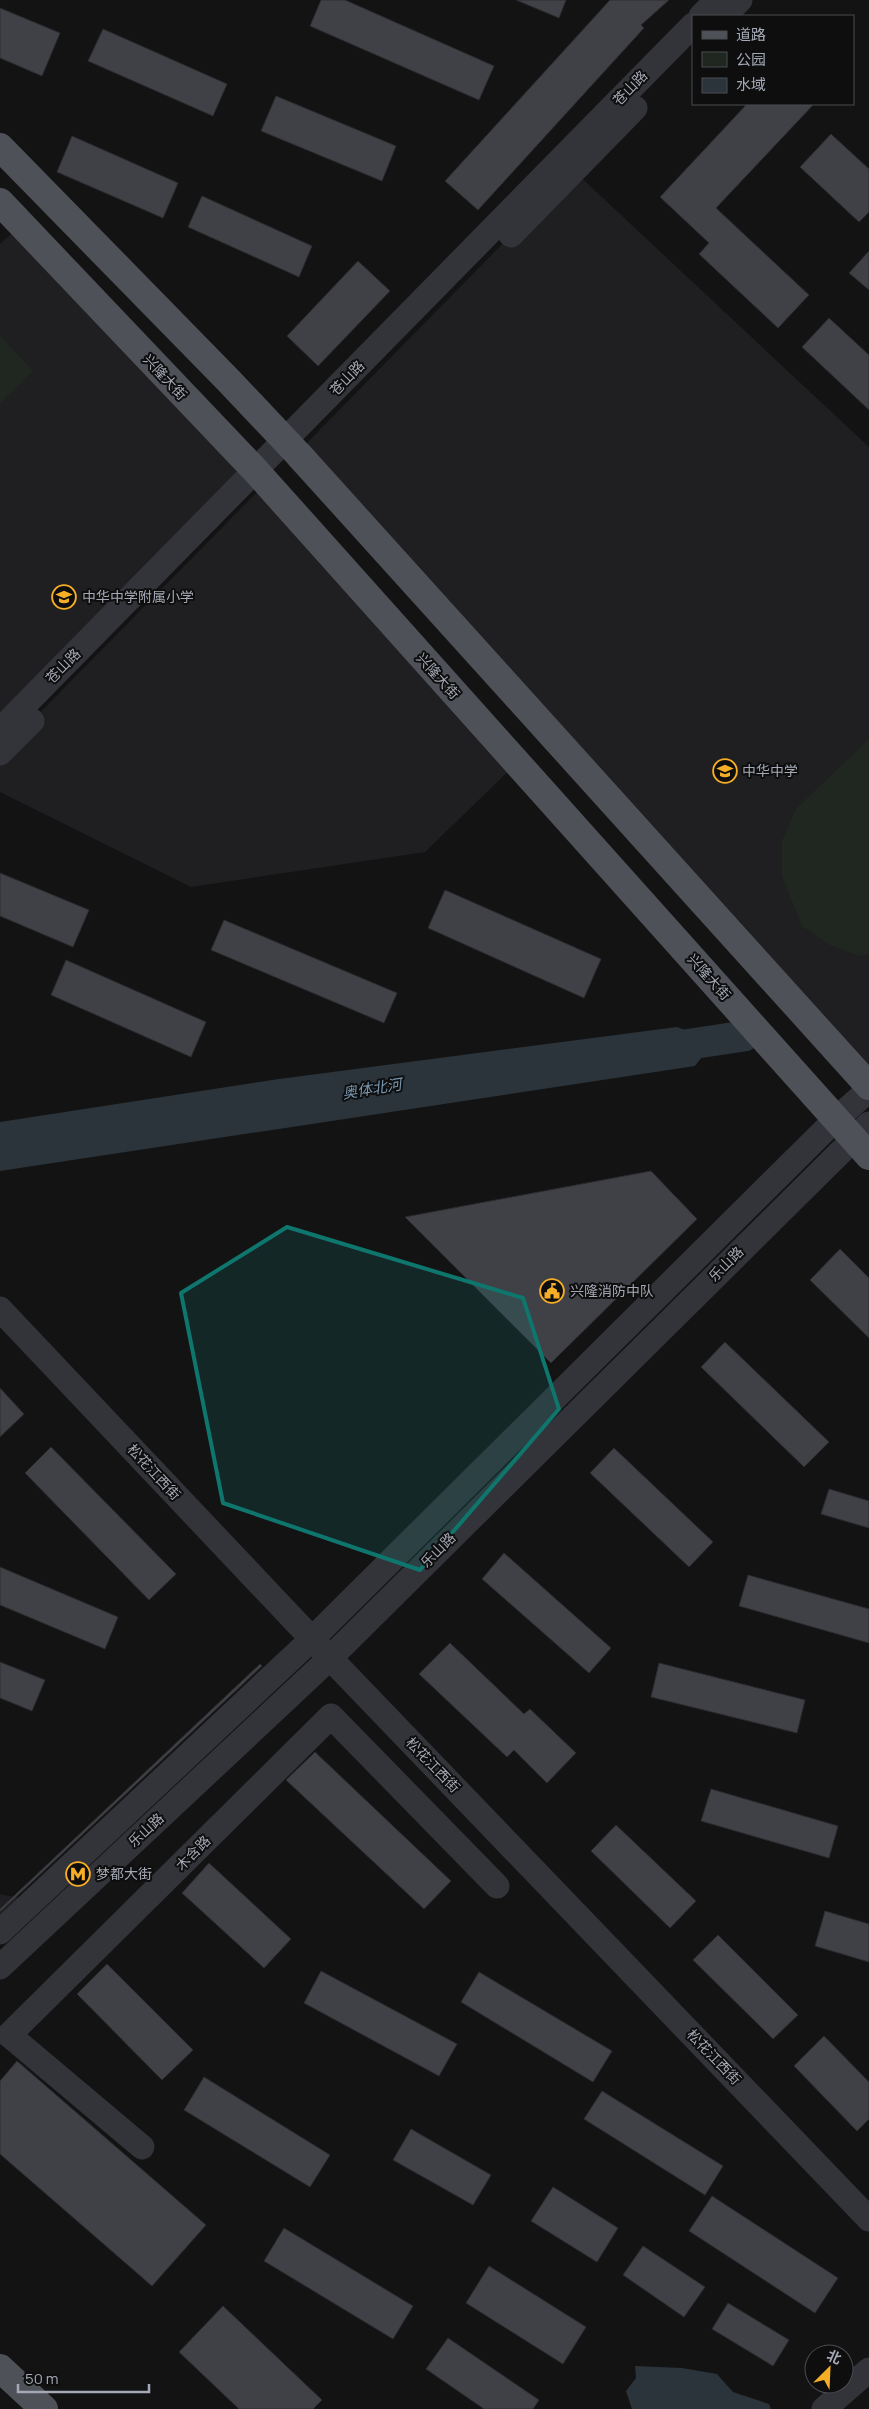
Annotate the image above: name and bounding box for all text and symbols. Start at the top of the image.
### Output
legend [692,15,854,105]
text: 道路 [736,24,766,45]
text: 公园 [736,49,766,70]
street label: 苍山路 [608,66,651,109]
text: 水域 [736,74,766,95]
street label: 兴隆大街 [139,350,191,404]
street label: 苍山路 [325,356,368,399]
school or university icon: 中华中学附属小学 [51,584,77,610]
place label: 中华中学附属小学 [82,587,194,606]
street label: 苍山路 [41,644,84,687]
street label: 兴隆大街 [413,649,464,703]
school or university icon: 中华中学 [712,758,738,784]
place label: 中华中学 [742,761,798,780]
street label: 兴隆大街 [684,950,735,1004]
water label: 奥体北河 [341,1073,406,1104]
street label: 乐山路 [704,1242,747,1285]
public building icon: 兴隆消防中队 [539,1278,565,1304]
place label: 兴隆消防中队 [570,1281,654,1300]
street label: 松花江西街 [124,1440,185,1504]
street label: 乐山路 [416,1528,459,1571]
street label: 松花江西街 [402,1733,465,1796]
street label: 乐山路 [124,1808,167,1851]
street label: 木含路 [171,1831,214,1874]
metro station icon: 梦都大街 [65,1861,91,1887]
place label: 梦都大街 [96,1864,152,1883]
street label: 松花江西街 [683,2025,746,2088]
north arrow [804,2344,854,2394]
text: 北 [824,2345,845,2368]
scale bar [18,2362,149,2394]
text: 50 m [25,2368,59,2389]

